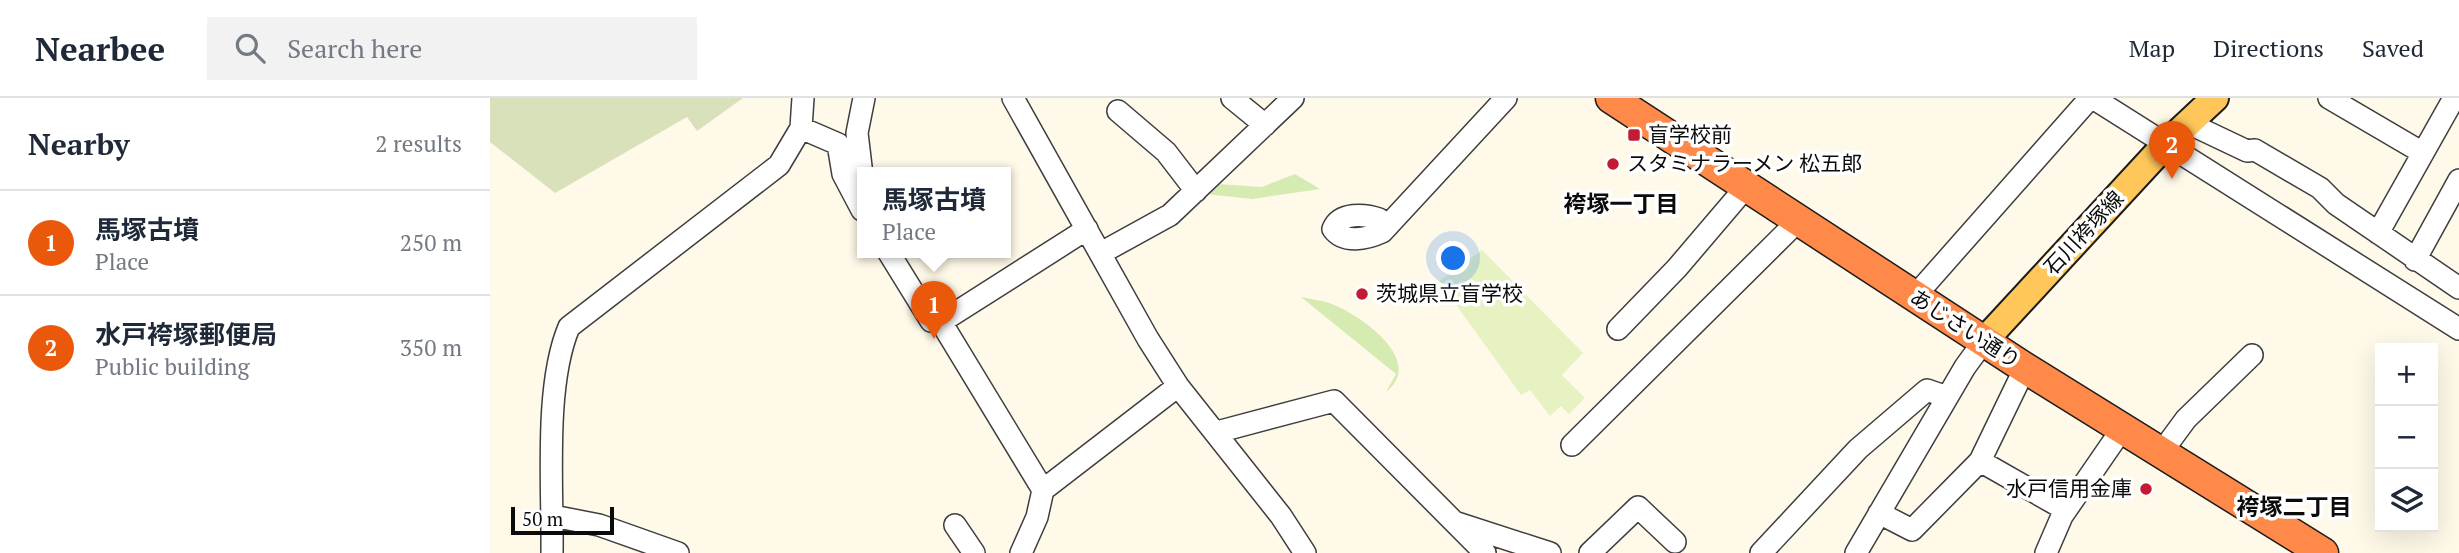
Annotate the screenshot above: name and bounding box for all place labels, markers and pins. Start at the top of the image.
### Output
place label: 盲学校前 [1648,120,1732,148]
pin: 2 [2149,121,2195,179]
marker: 盲学校前 [1626,127,1642,143]
place label: スタミナラーメン 松五郎 [1627,149,1862,177]
marker: スタミナラーメン 松五郎 [1605,156,1621,172]
place label: 茨城県立盲学校 [1376,279,1523,307]
pin: 1 [911,281,957,339]
marker: 茨城県立盲学校 [1354,286,1370,302]
place label: 水戸信用金庫 [2006,474,2132,502]
marker: 水戸信用金庫 [2138,481,2154,497]

